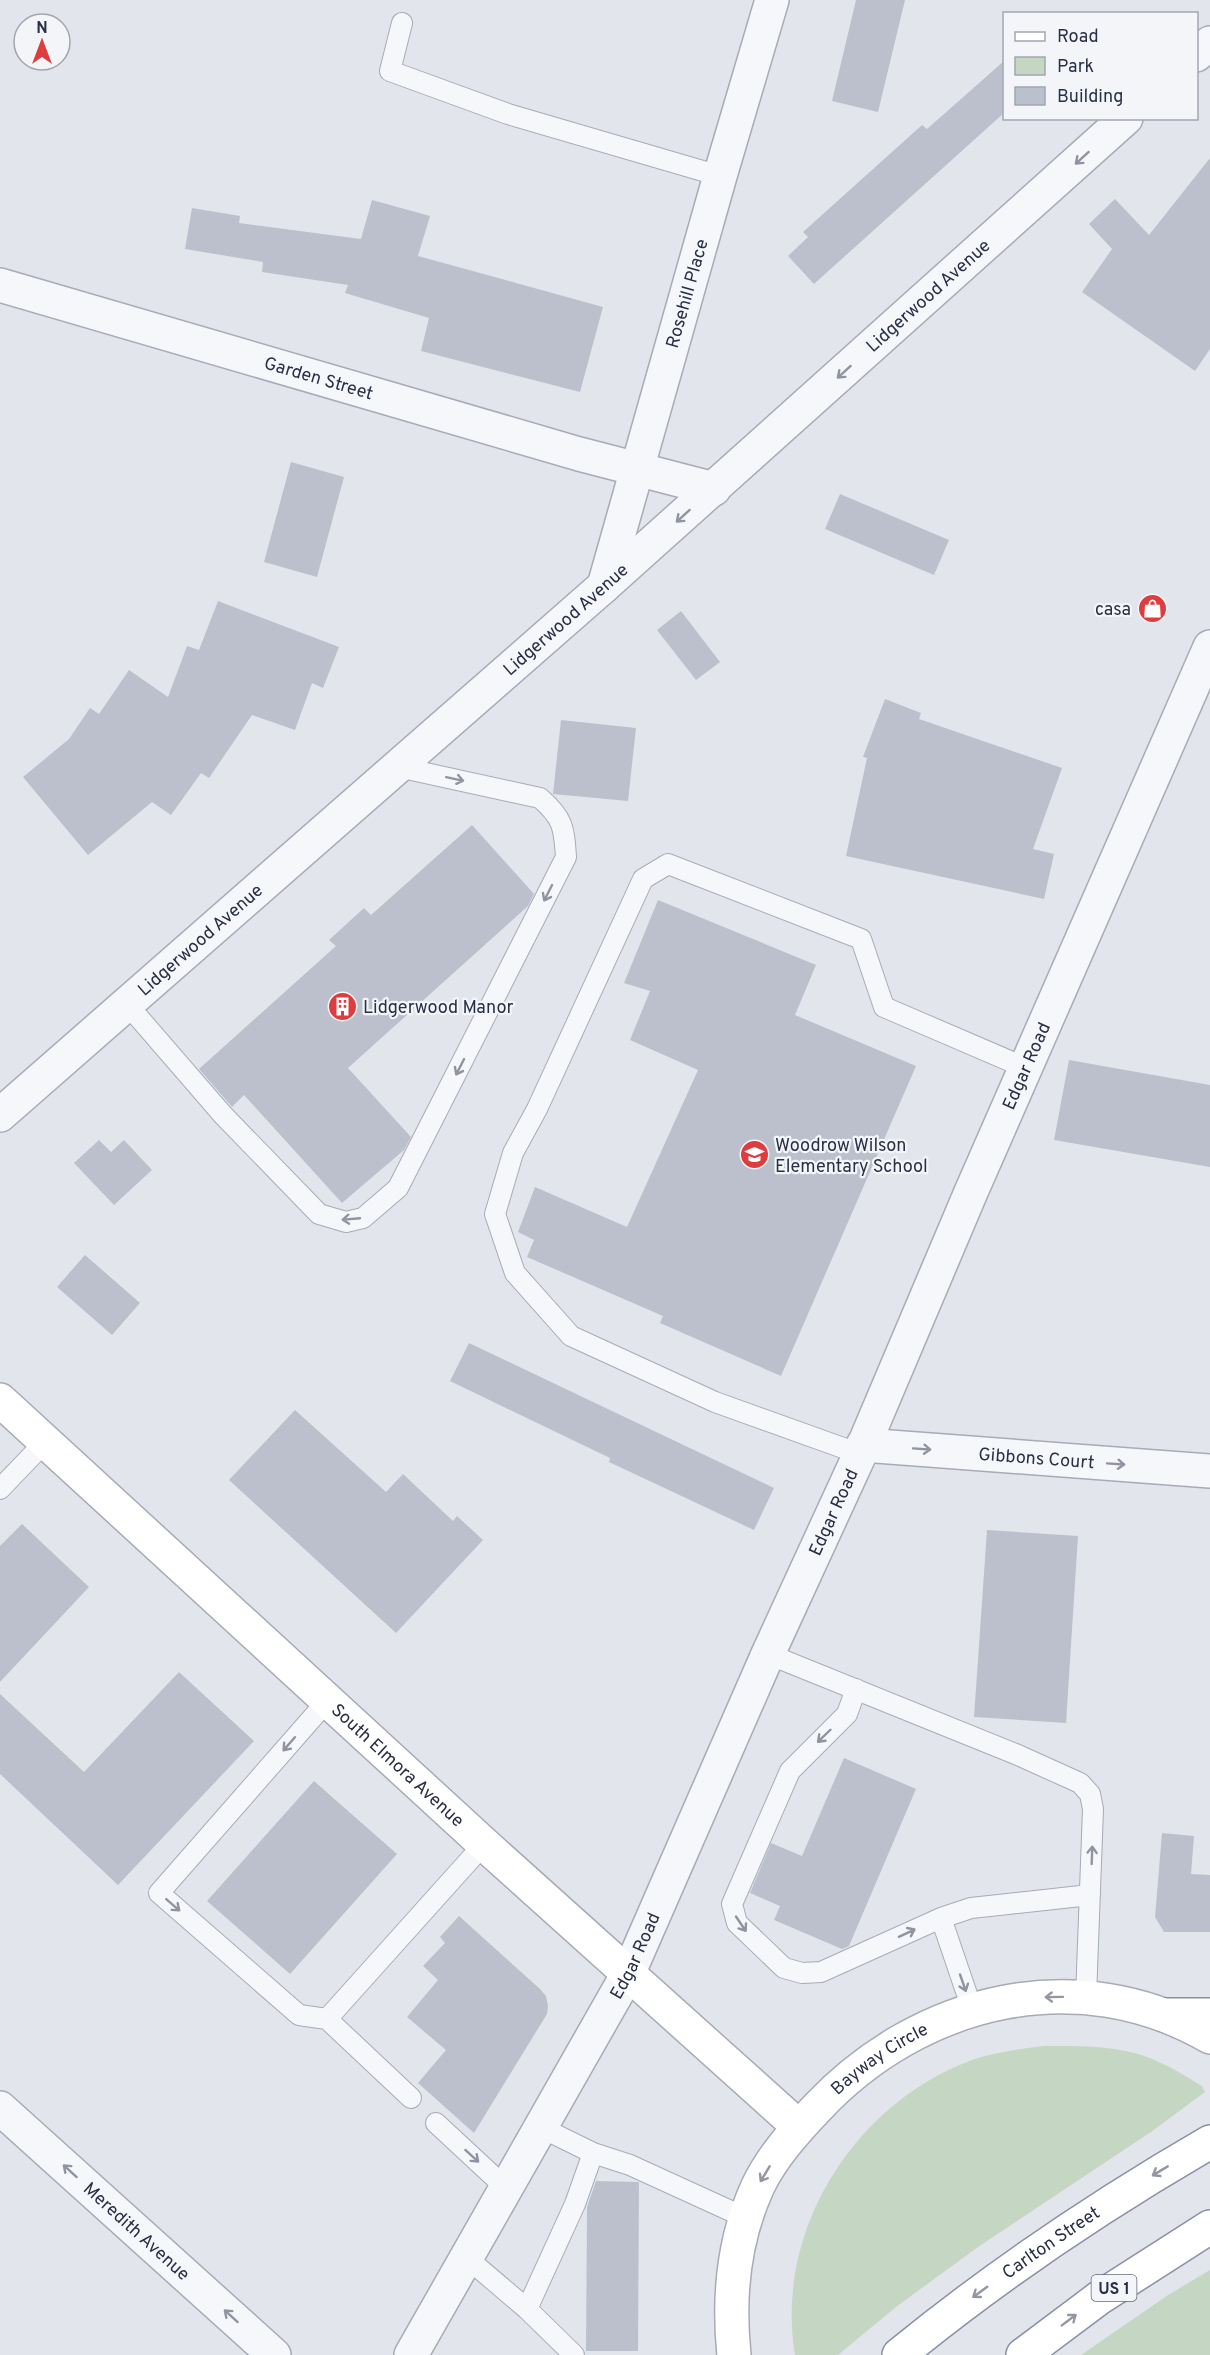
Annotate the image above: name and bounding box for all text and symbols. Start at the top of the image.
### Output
north arrow [12,12,72,72]
legend [1003,12,1198,120]
text: N [36,19,48,39]
text: Road [1057,26,1099,49]
text: Park [1057,56,1094,79]
text: Building [1057,86,1123,109]
one-way arrow [1075,151,1090,165]
street label: Lidgerwood Avenue [862,235,996,358]
street label: Rosehill Place [662,237,715,351]
street label: Garden Street [261,353,376,406]
one-way arrow [836,365,851,379]
one-way arrow [676,509,691,523]
street label: Lidgerwood Avenue [499,559,634,682]
shop icon: casa [1136,593,1168,625]
place label: casa [1095,599,1131,622]
one-way arrow [446,774,465,786]
street label: Lidgerwood Avenue [134,880,268,1002]
one-way arrow [541,883,553,901]
building icon: Lidgerwood Manor [326,991,358,1023]
place label: Lidgerwood Manor [363,997,513,1020]
street label: Edgar Road [998,1019,1057,1114]
one-way arrow [453,1057,465,1075]
place label: Woodrow Wilson Elementary School [775,1135,928,1179]
school or university icon: Woodrow Wilson Elementary School [738,1139,770,1171]
one-way arrow [342,1214,361,1225]
one-way arrow [911,1444,931,1455]
street label: Gibbons Court [977,1444,1095,1475]
one-way arrow [1106,1459,1126,1470]
street label: Edgar Road [805,1466,865,1560]
street label: South Elmora Avenue [326,1699,468,1833]
one-way arrow [817,1729,832,1744]
one-way arrow [282,1736,296,1751]
one-way arrow [1086,1846,1097,1866]
one-way arrow [165,1898,180,1912]
street label: Edgar Road [606,1909,667,2004]
one-way arrow [735,1915,747,1931]
one-way arrow [898,1927,916,1938]
one-way arrow [958,1973,969,1992]
one-way arrow [1044,1991,1064,2003]
street label: Bayway Circle [827,2019,932,2101]
one-way arrow [464,2149,479,2163]
one-way arrow [63,2164,78,2178]
one-way arrow [759,2165,771,2182]
one-way arrow [1152,2166,1169,2178]
street label: Meredith Avenue [77,2178,194,2286]
street label: Carlton Street [998,2202,1105,2285]
road number: US 1 [1092,2275,1136,2301]
one-way arrow [973,2285,989,2298]
one-way arrow [223,2309,238,2323]
one-way arrow [1061,2314,1077,2326]

